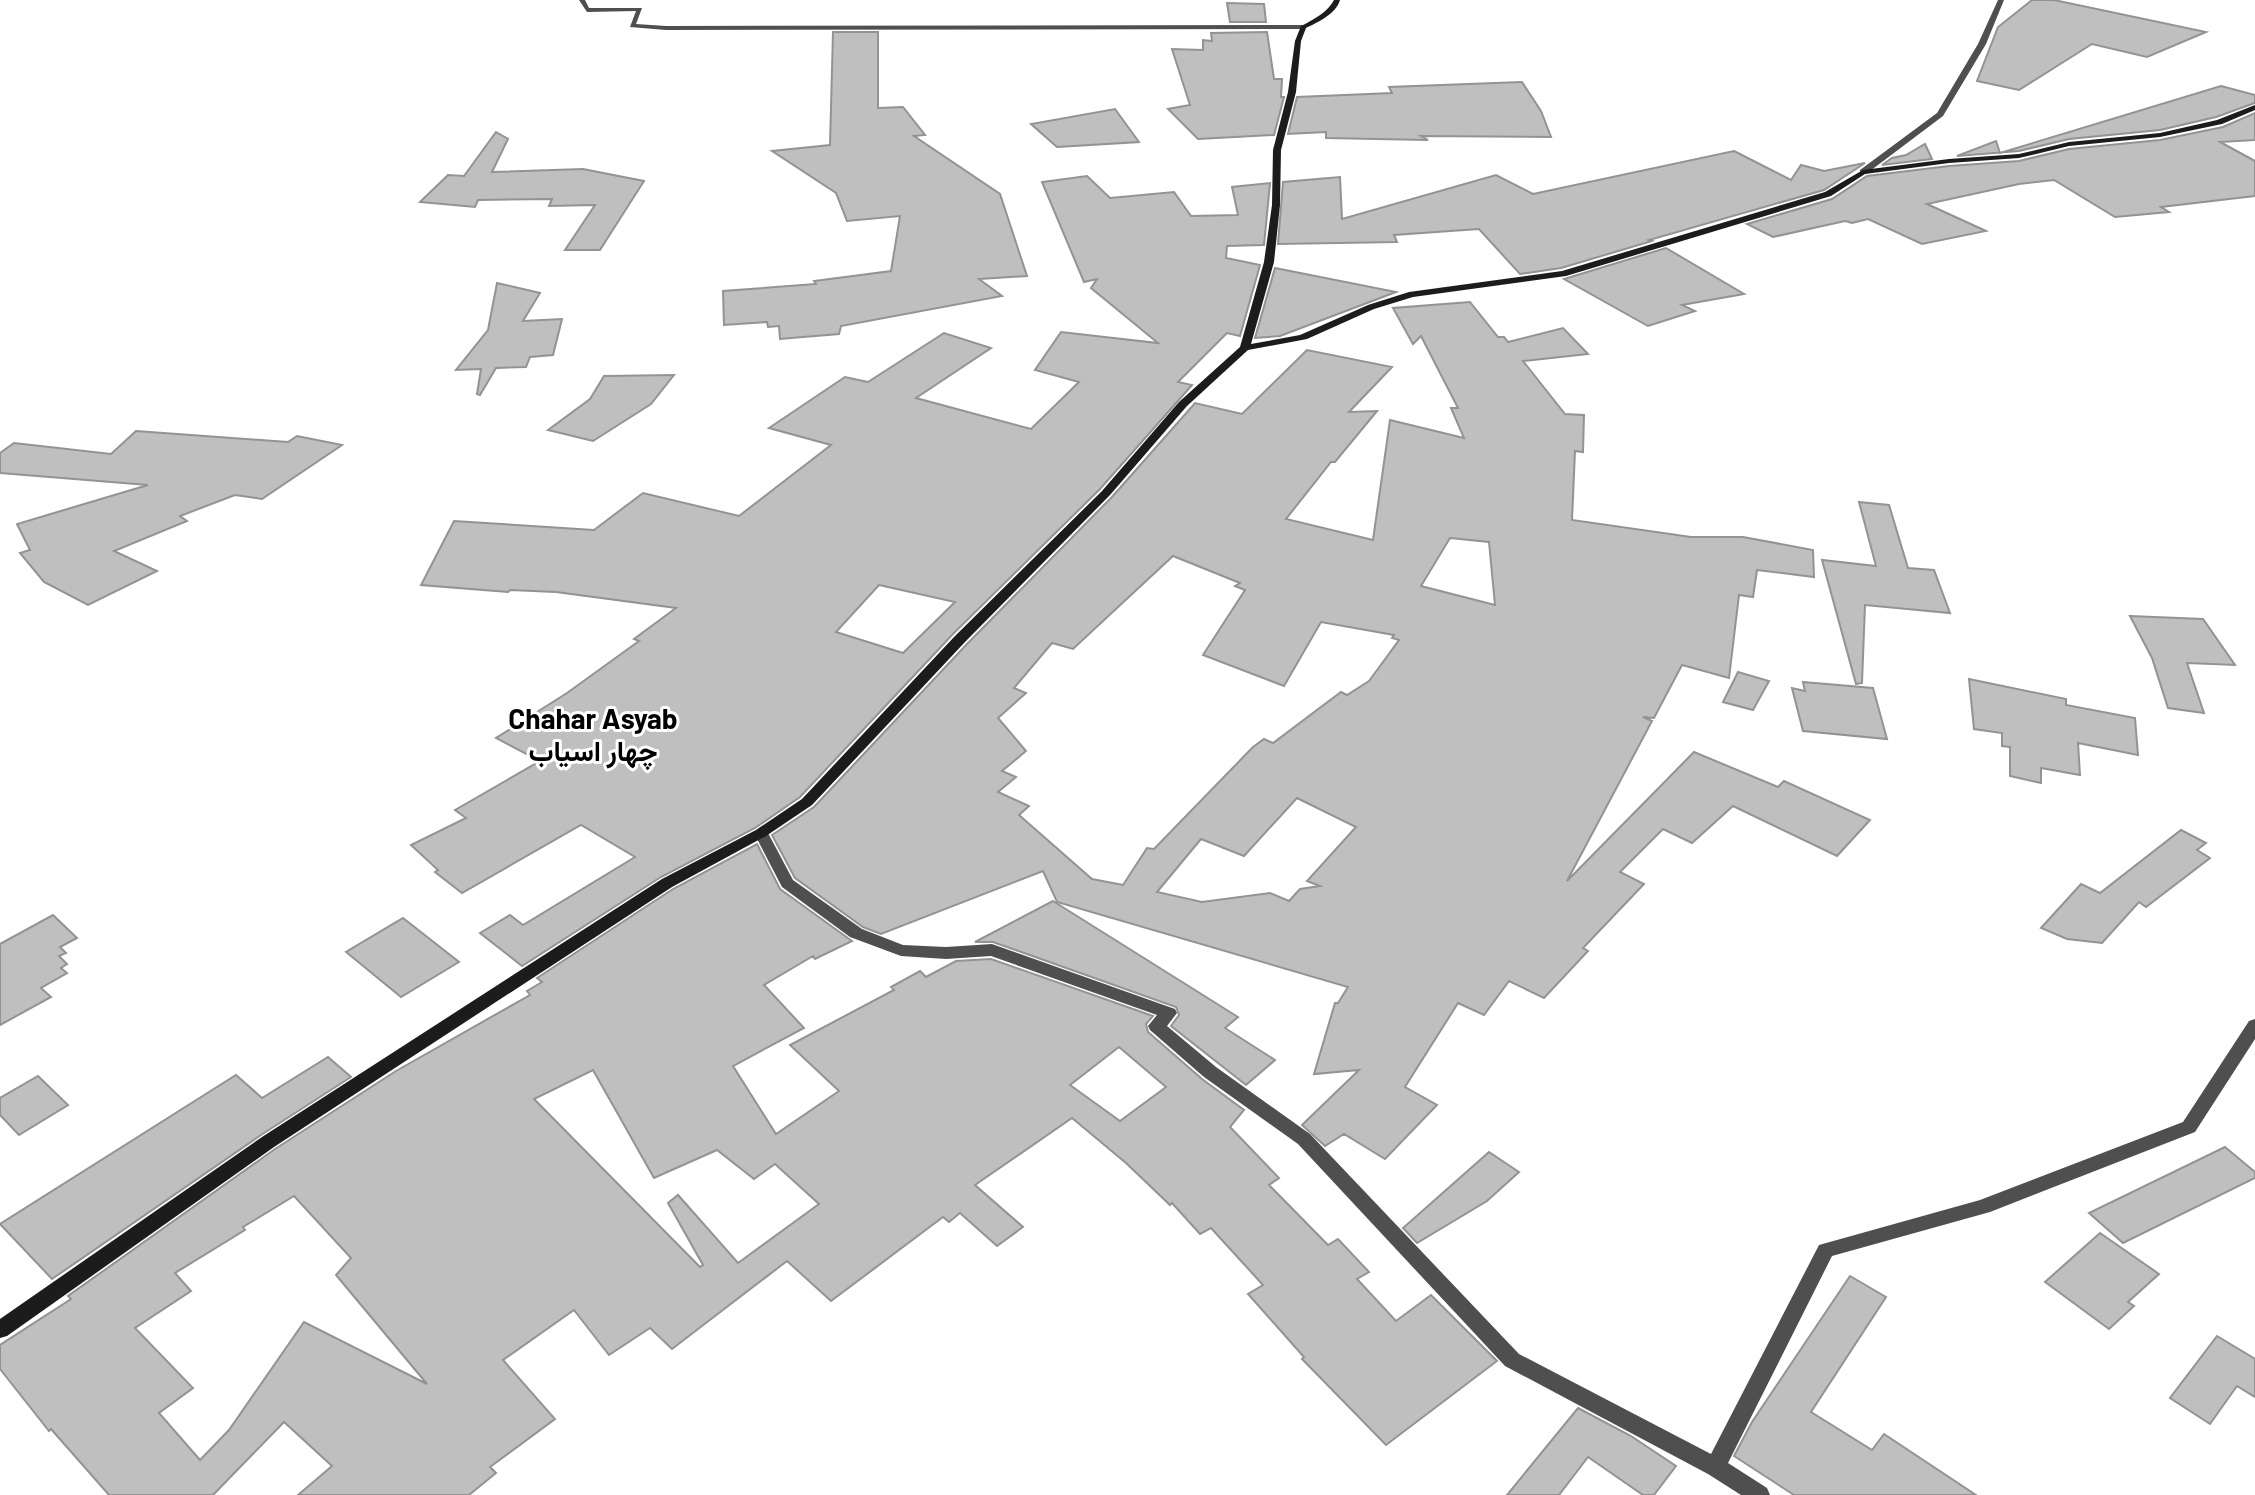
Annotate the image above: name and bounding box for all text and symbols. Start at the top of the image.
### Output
district label: Chahar Asyab چهار اسیاب [508,701,678,771]

